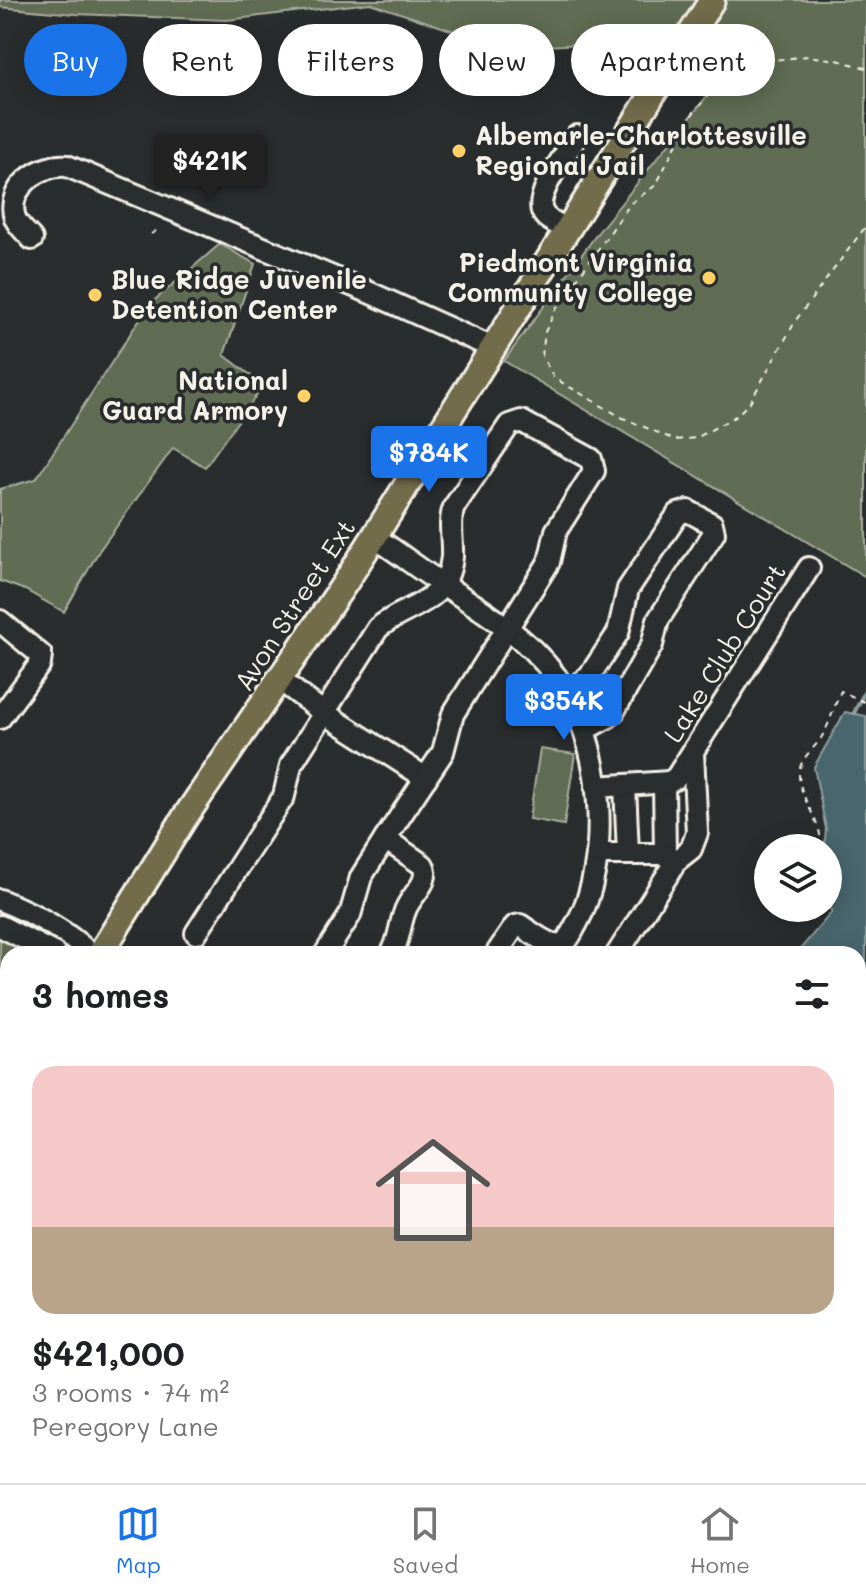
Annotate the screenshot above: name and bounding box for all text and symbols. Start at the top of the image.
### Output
chip: Buy [24,24,127,96]
chip: Rent [143,24,262,96]
chip: Filters [278,24,423,96]
chip: New [439,24,555,96]
chip: Apartment [571,24,775,96]
place label: Albemarle-Charlottesville Regional Jail [475,118,807,182]
pin: $421K [154,134,266,202]
marker: Albemarle-Charlottesville Regional Jail [450,142,468,160]
text: $421K [172,143,248,177]
place label: Piedmont Virginia Community College [447,245,693,309]
place label: Blue Ridge Juvenile Detention Center [111,262,367,326]
marker: Piedmont Virginia Community College [700,269,718,287]
marker: Blue Ridge Juvenile Detention Center [86,286,104,304]
place label: National Guard Armory [102,363,288,427]
marker: National Guard Armory [295,387,313,405]
pin: $784K [373,426,485,494]
text: $784K [389,435,469,469]
street label: Avon Street Ext [226,512,362,697]
street label: Lake Club Court [655,557,793,748]
pin: $354K [508,674,620,742]
text: $354K [524,683,604,717]
map controls [754,834,842,922]
button: layers [754,834,842,922]
text: 3 homes [32,972,169,1017]
icon: filters [790,972,834,1016]
icon: home [361,1118,505,1262]
text: $421,000 [32,1330,185,1375]
text: 3 rooms · 74 m² [32,1375,229,1409]
text: Peregory Lane [32,1409,219,1443]
tab: Map [116,1502,161,1579]
tab: Saved [393,1502,458,1579]
tab: Home [690,1502,750,1579]

